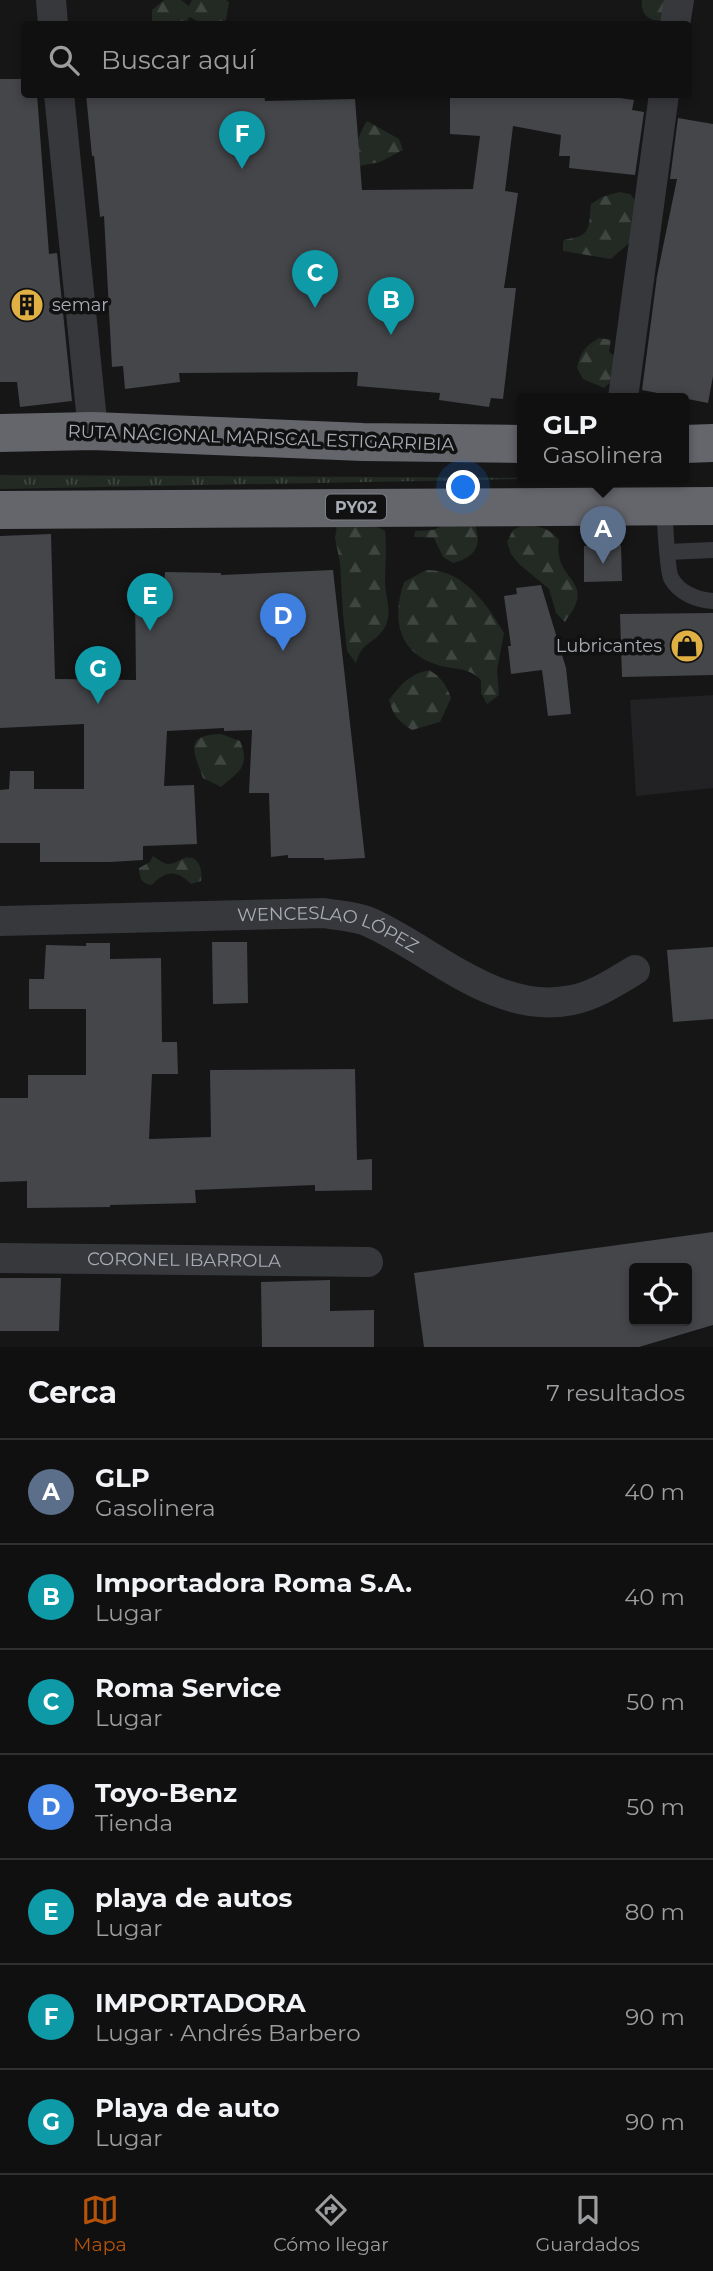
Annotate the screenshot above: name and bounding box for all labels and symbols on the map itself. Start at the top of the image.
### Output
pin: F [219,111,265,169]
pin: C [292,250,338,308]
pin: B [368,277,414,335]
building icon: semar [8,286,46,324]
place label: semar [52,294,109,316]
street label: RUTA NACIONAL MARISCAL ESTIGARRIBIA [67,420,455,456]
your location [446,470,480,504]
road number: PY02 [326,494,386,520]
pin: A [580,506,626,564]
pin: E [127,573,173,631]
pin: D [260,593,306,651]
shop icon: Lubricantes [668,627,706,665]
place label: Lubricantes [556,635,662,657]
pin: G [75,646,121,704]
street label: WENCESLAO LÓPEZ [237,901,423,958]
street label: CORONEL IBARROLA [87,1248,281,1272]

